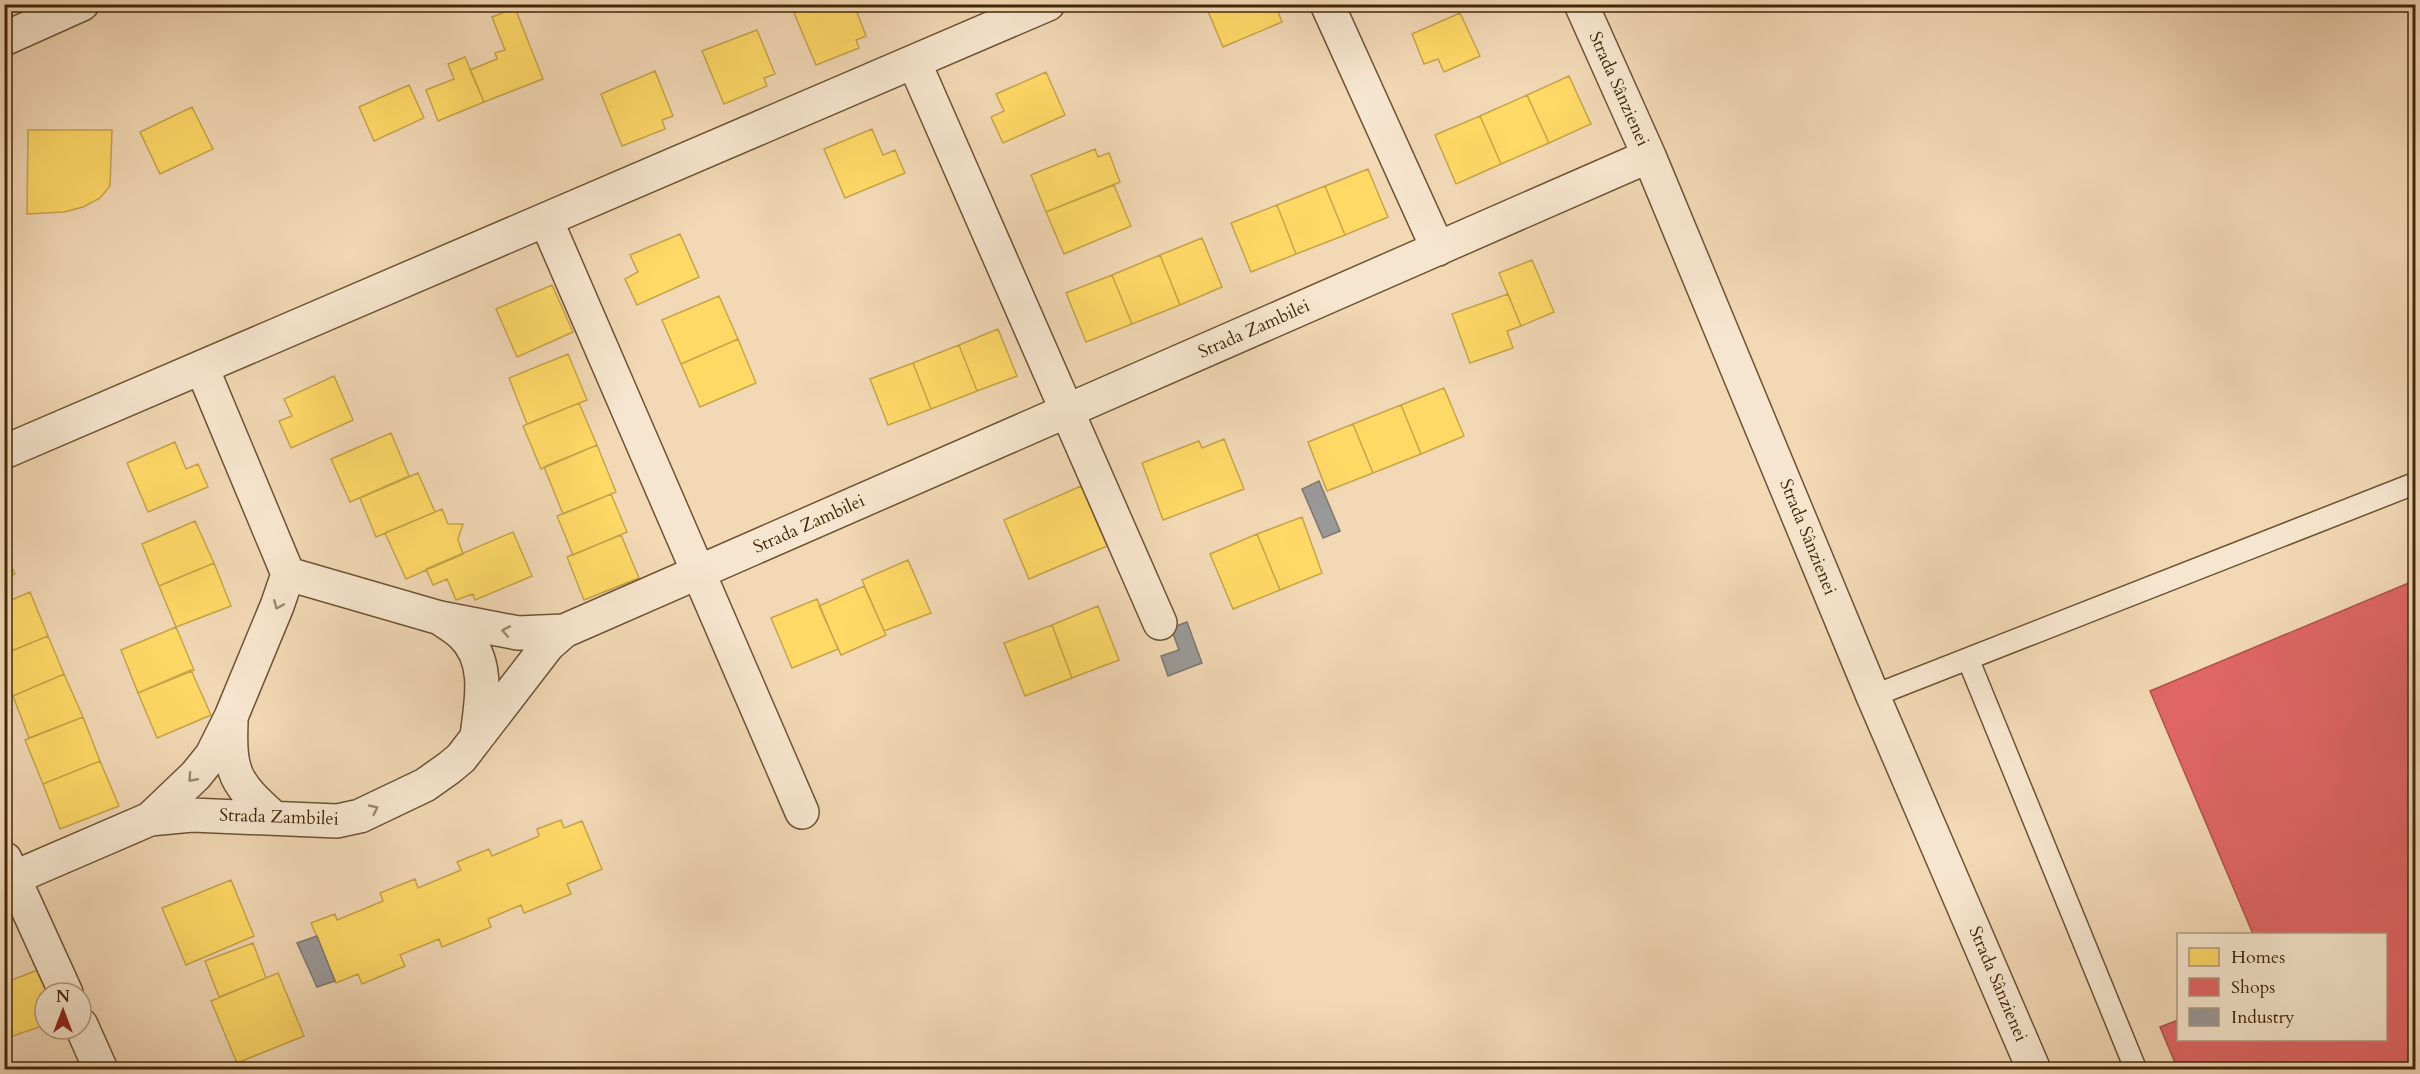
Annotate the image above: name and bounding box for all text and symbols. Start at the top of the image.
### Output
street label: Strada Sânzienei [1583,28,1655,150]
street label: Strada Zambilei [1194,293,1314,365]
street label: Strada Sânzienei [1773,475,1843,599]
street label: Strada Zambilei [749,488,869,560]
one-way arrow [273,598,285,609]
one-way arrow [502,625,512,638]
one-way arrow [188,772,199,782]
street label: Strada Zambilei [219,802,339,832]
one-way arrow [367,805,378,817]
street label: Strada Sânzienei [1962,922,2034,1046]
legend [2177,933,2387,1041]
text: Homes [2231,945,2285,970]
text: Shops [2231,975,2275,1000]
north arrow [33,981,93,1041]
text: N [56,986,70,1008]
text: Industry [2231,1005,2295,1030]

